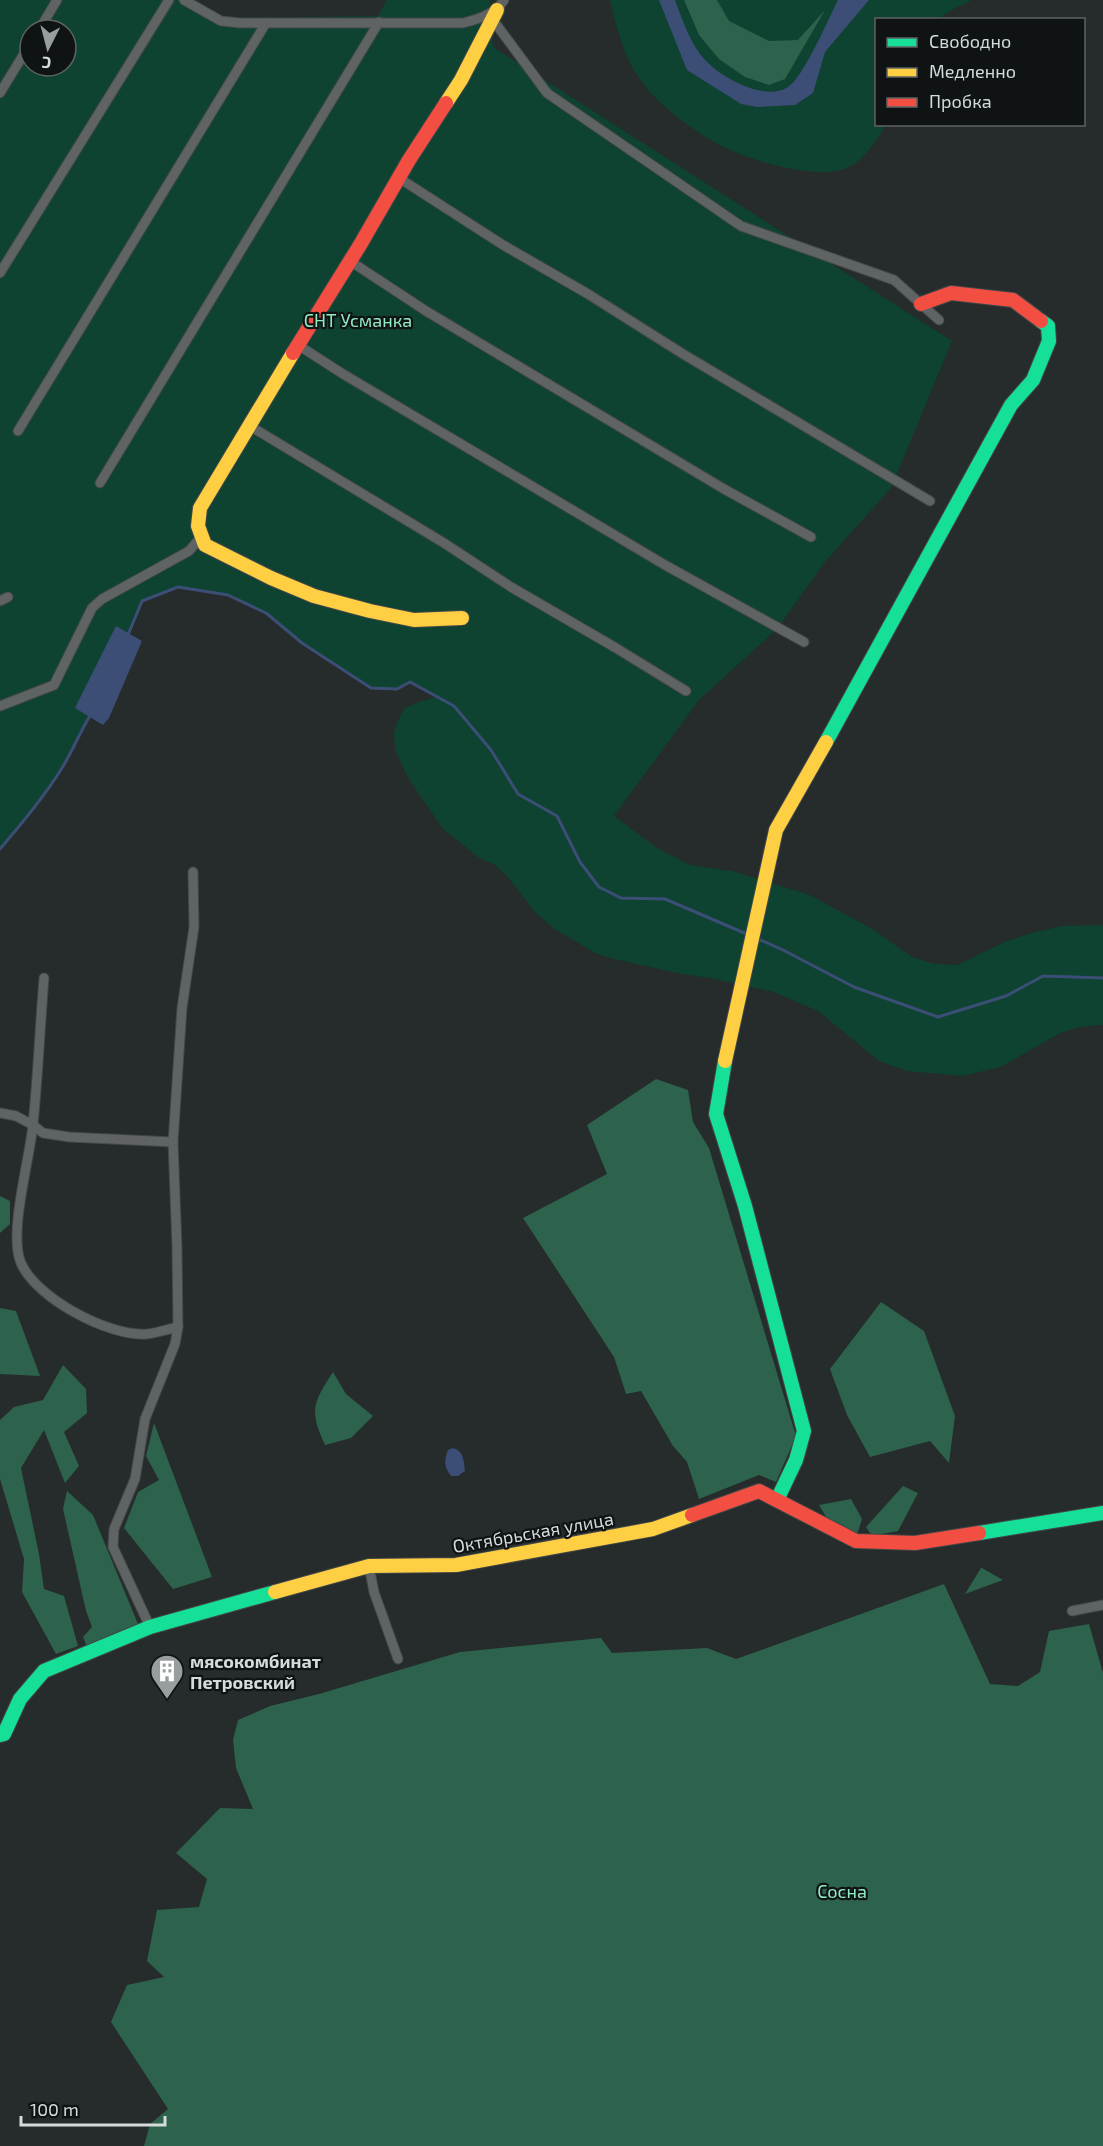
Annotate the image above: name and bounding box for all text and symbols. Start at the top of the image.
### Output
north arrow [18,18,78,78]
legend [875,18,1085,126]
text: Свободно [929,30,1011,52]
text: С [41,53,52,73]
text: Медленно [929,60,1016,82]
text: Пробка [929,90,992,112]
park label: СНТ Усманка [304,309,412,331]
street label: Октябрьская улица [451,1507,615,1557]
place label: мясокомбинат Петровский [190,1650,321,1693]
building icon: мясокомбинат Петровский [149,1653,185,1700]
park label: Сосна [817,1880,867,1902]
scale bar [21,2089,165,2127]
text: 100 m [30,2098,79,2120]

